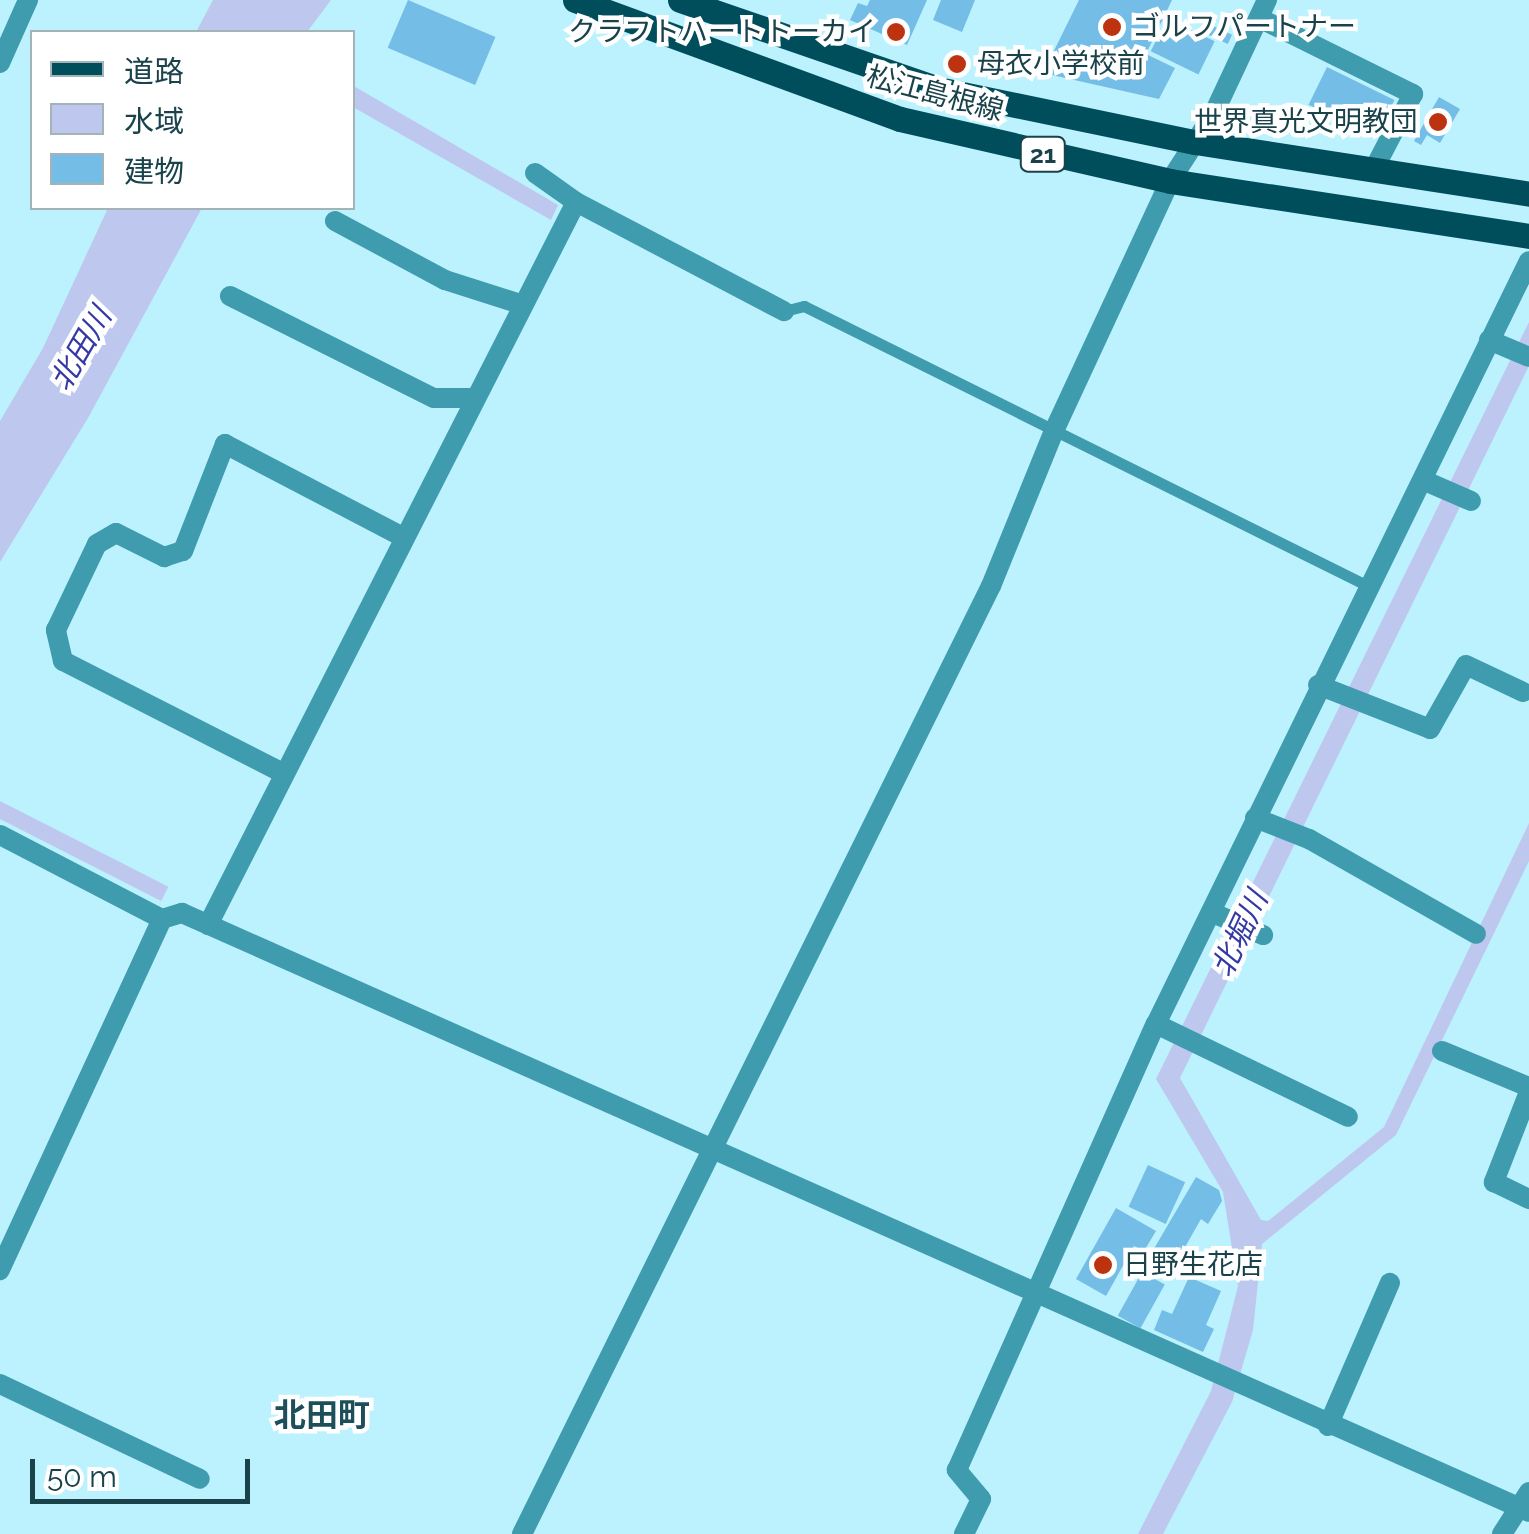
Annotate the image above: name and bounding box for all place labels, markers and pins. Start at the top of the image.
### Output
place label: ゴルフパートナー [1132,10,1356,44]
place label: クラフトハートトーカイ [568,15,876,49]
marker: ゴルフパートナー [1101,16,1123,38]
marker: クラフトハートトーカイ [885,21,907,43]
place label: 母衣小学校前 [977,47,1145,81]
marker: 母衣小学校前 [946,53,968,75]
place label: 世界真光文明教団 [1194,105,1418,139]
marker: 世界真光文明教団 [1427,111,1449,133]
place label: 日野生花店 [1123,1248,1263,1282]
marker: 日野生花店 [1092,1254,1114,1276]

